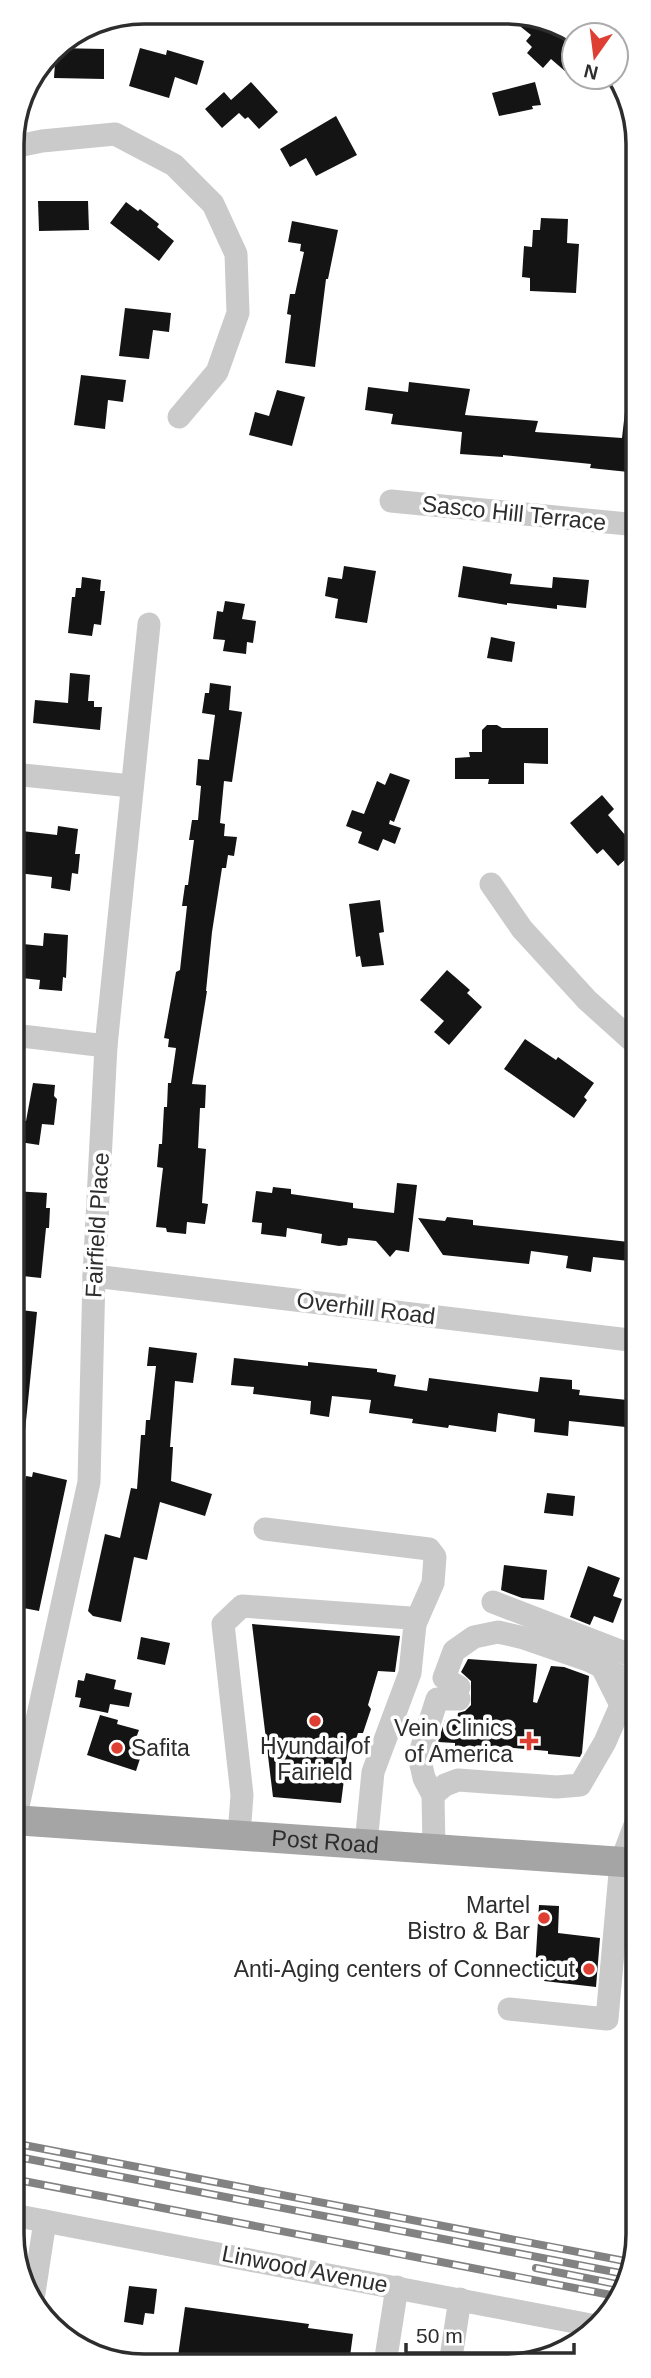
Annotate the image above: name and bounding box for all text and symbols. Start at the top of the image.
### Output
north arrow [560,21,630,91]
text: N [582,60,600,84]
street label: Sasco Hill Terrace [421,490,607,536]
street label: Fairfield Place [80,1152,114,1298]
street label: Overhill Road [295,1287,437,1329]
marker: Hyundai of Fairield [307,1713,323,1729]
place label: Vein Clinics of America [394,1715,513,1767]
marker: Vein Clinics of America [519,1731,539,1751]
place label: Hyundai of Fairield [260,1733,371,1785]
place label: Safita [131,1735,190,1761]
marker: Safita [109,1740,125,1756]
street label: Post Road [271,1825,380,1858]
place label: Martel Bistro & Bar [407,1892,530,1944]
marker: Martel Bistro & Bar [536,1910,552,1926]
place label: Anti-Aging centers of Connecticut [234,1956,576,1982]
marker: Anti-Aging centers of Connecticut [581,1961,597,1977]
street label: Linwood Avenue [220,2240,390,2298]
scale bar [406,2312,574,2356]
text: 50 m [416,2324,463,2347]

